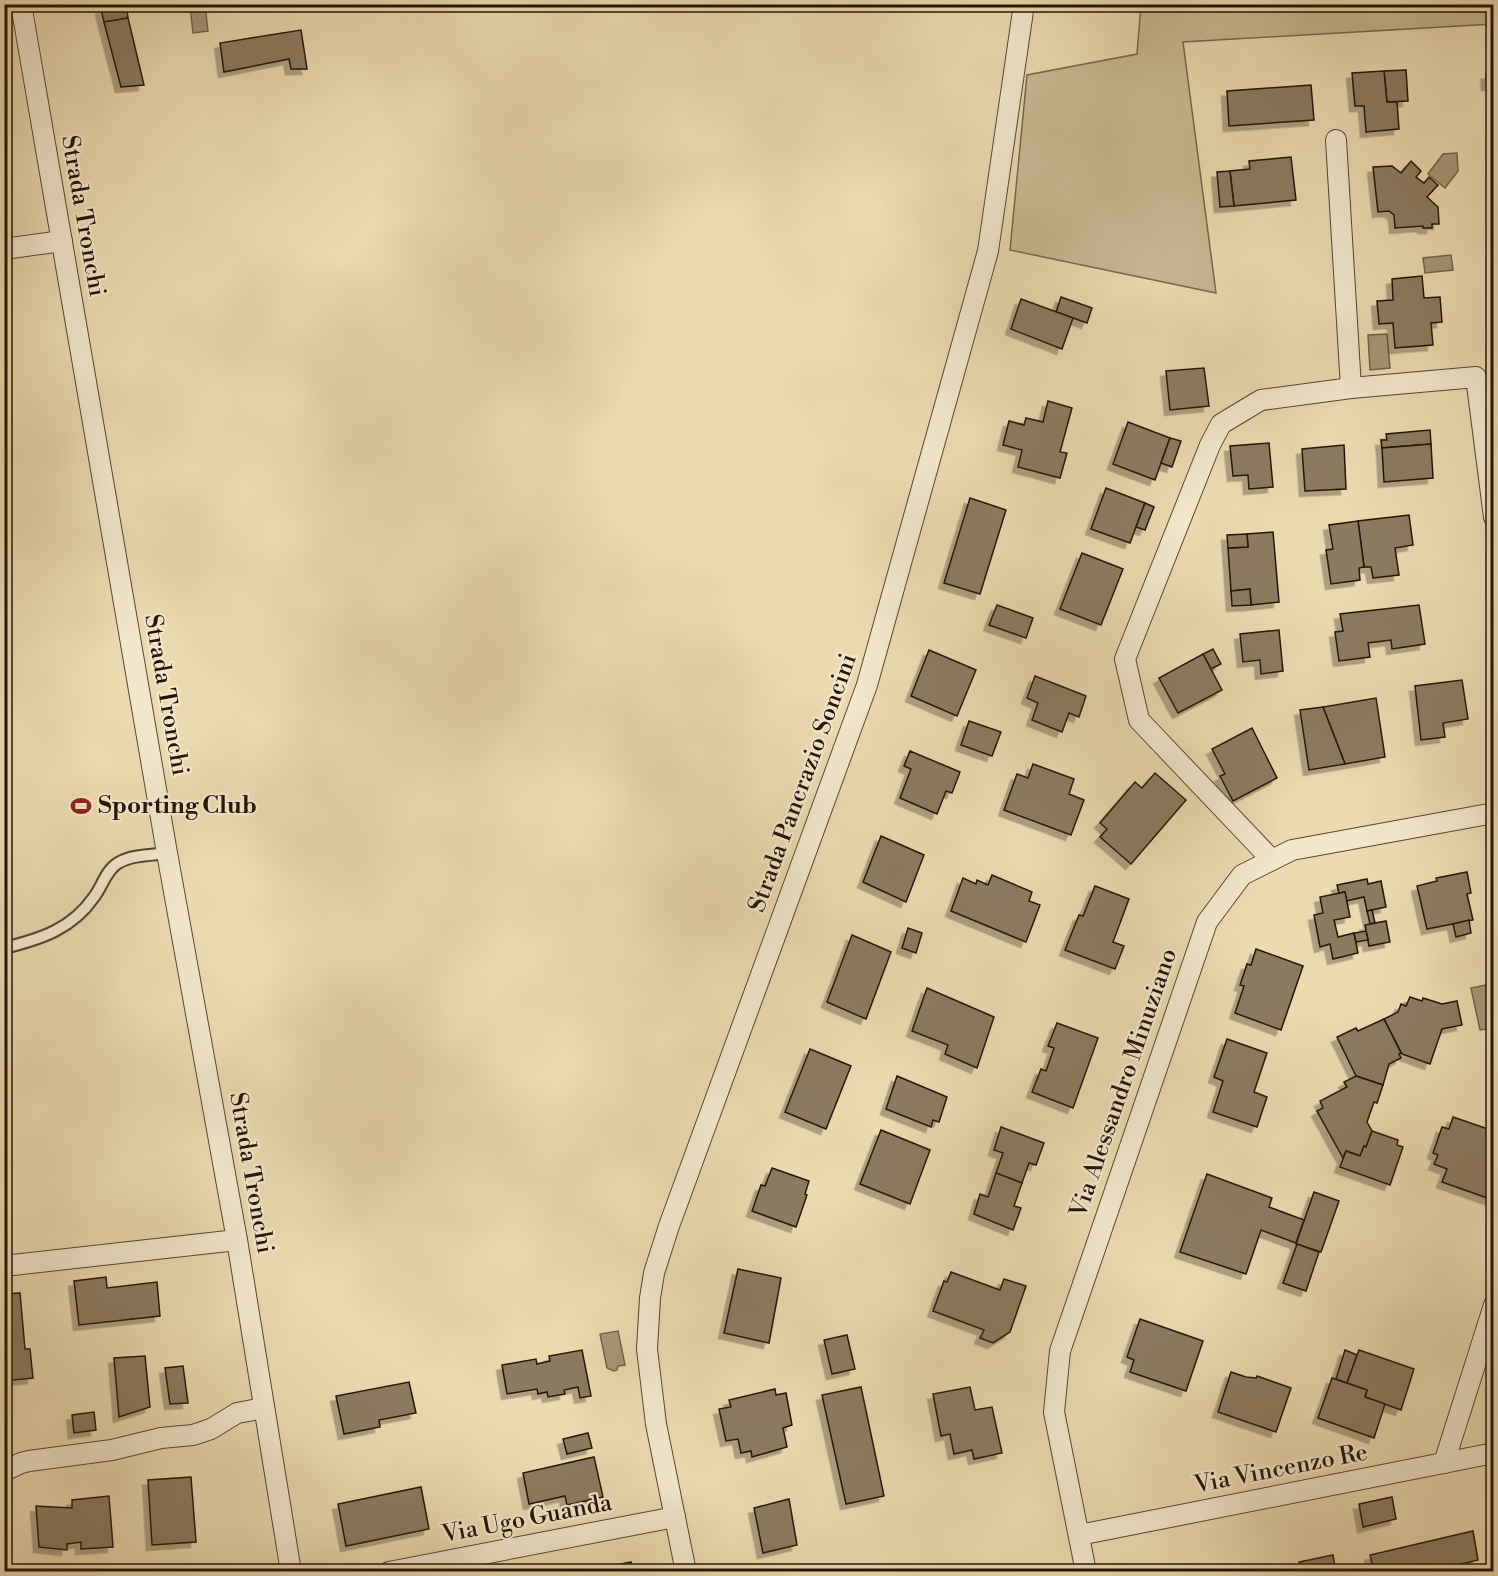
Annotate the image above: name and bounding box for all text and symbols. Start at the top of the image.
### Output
street label: Strada Tronchi [54,133,112,299]
street label: Strada Tronchi [137,612,195,778]
street label: Strada Pancrazio Soncini [742,649,864,917]
place label: Sporting Club [98,791,257,821]
sports icon: Sporting Club [69,794,93,818]
street label: Via Alessandro Minuziano [1063,945,1184,1222]
street label: Strada Tronchi [222,1090,280,1256]
street label: Via Vincenzo Re [1191,1438,1370,1501]
street label: Via Ugo Guanda [438,1488,615,1550]

